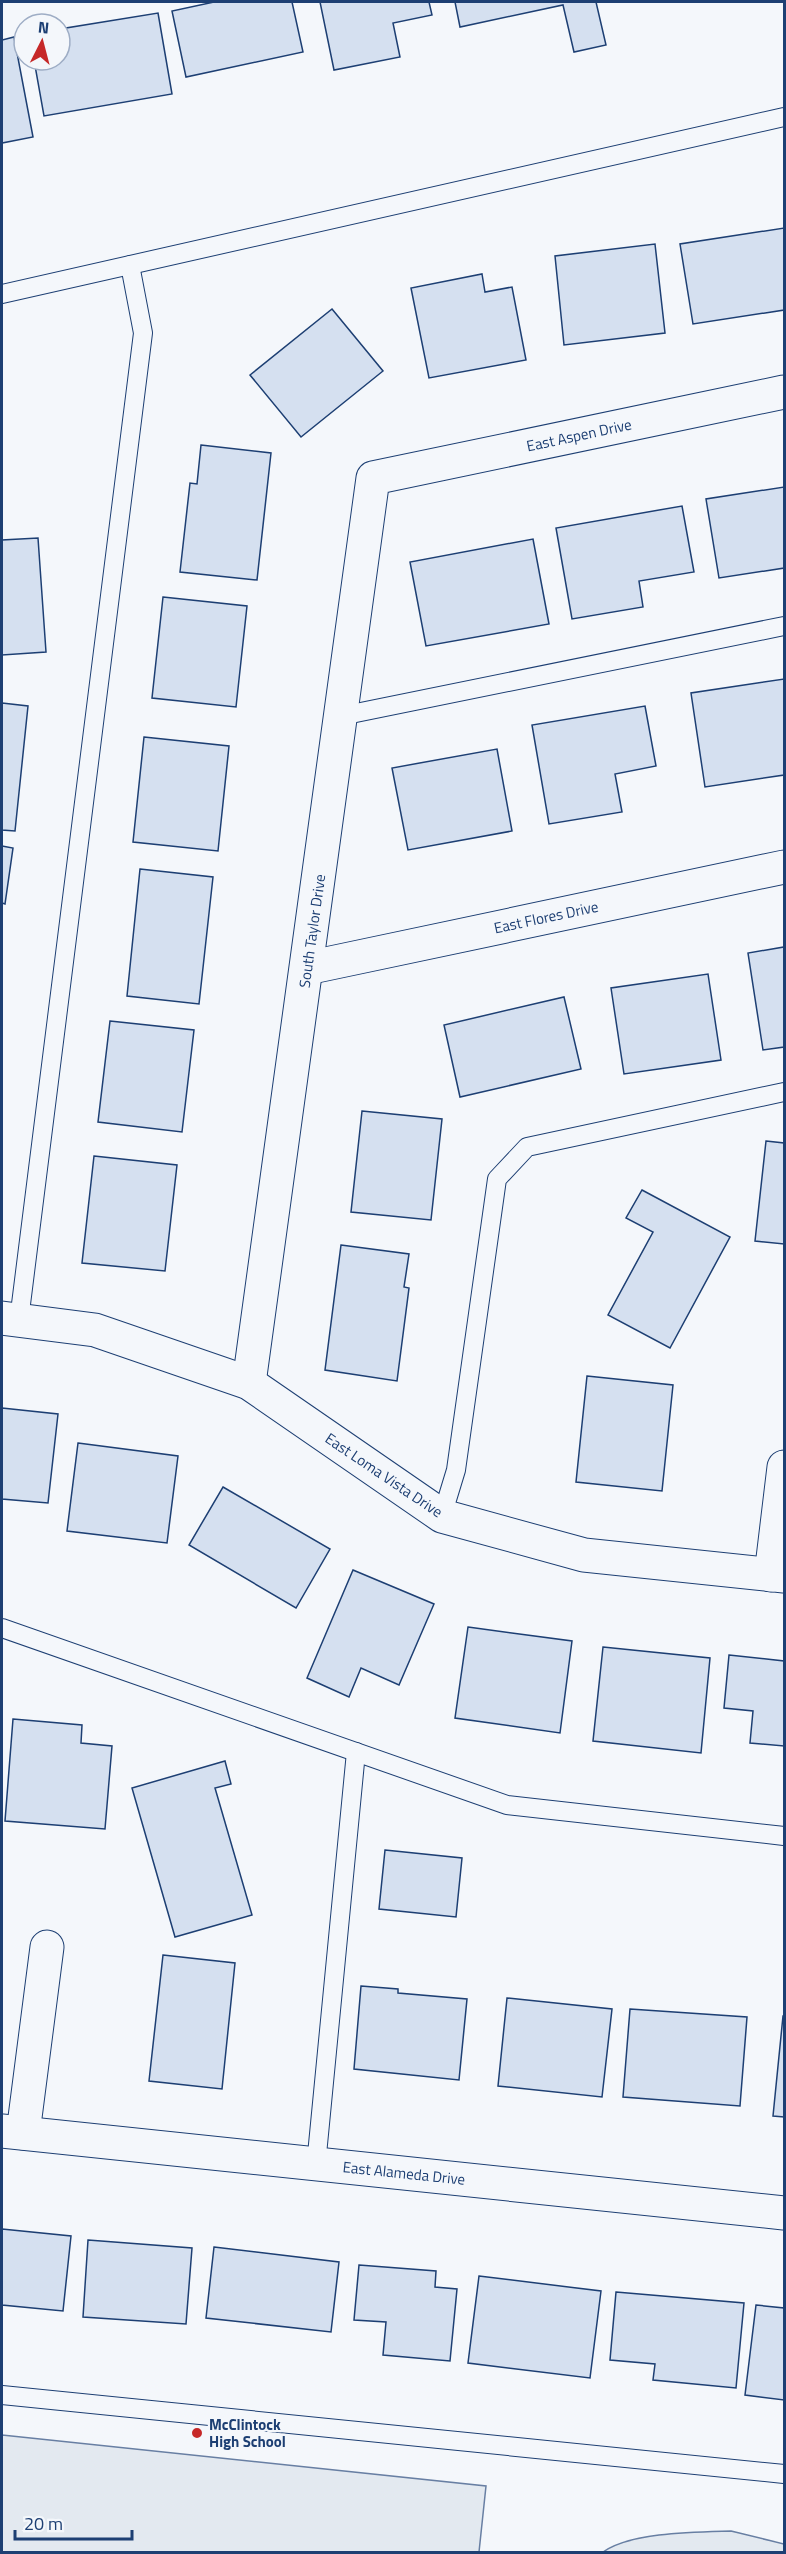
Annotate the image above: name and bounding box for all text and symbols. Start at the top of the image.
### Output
north arrow [12,12,72,72]
text: N [37,15,50,40]
street label: East Aspen Drive [524,413,634,457]
street label: South Taylor Drive [293,873,331,989]
street label: East Flores Drive [492,895,600,939]
street label: East Loma Vista Drive [321,1427,447,1523]
street label: East Alameda Drive [342,2155,466,2191]
place label: McClintock High School [209,2413,286,2453]
marker: McClintock High School [190,2426,204,2440]
scale bar [15,2503,132,2541]
text: 20 m [24,2510,63,2537]

